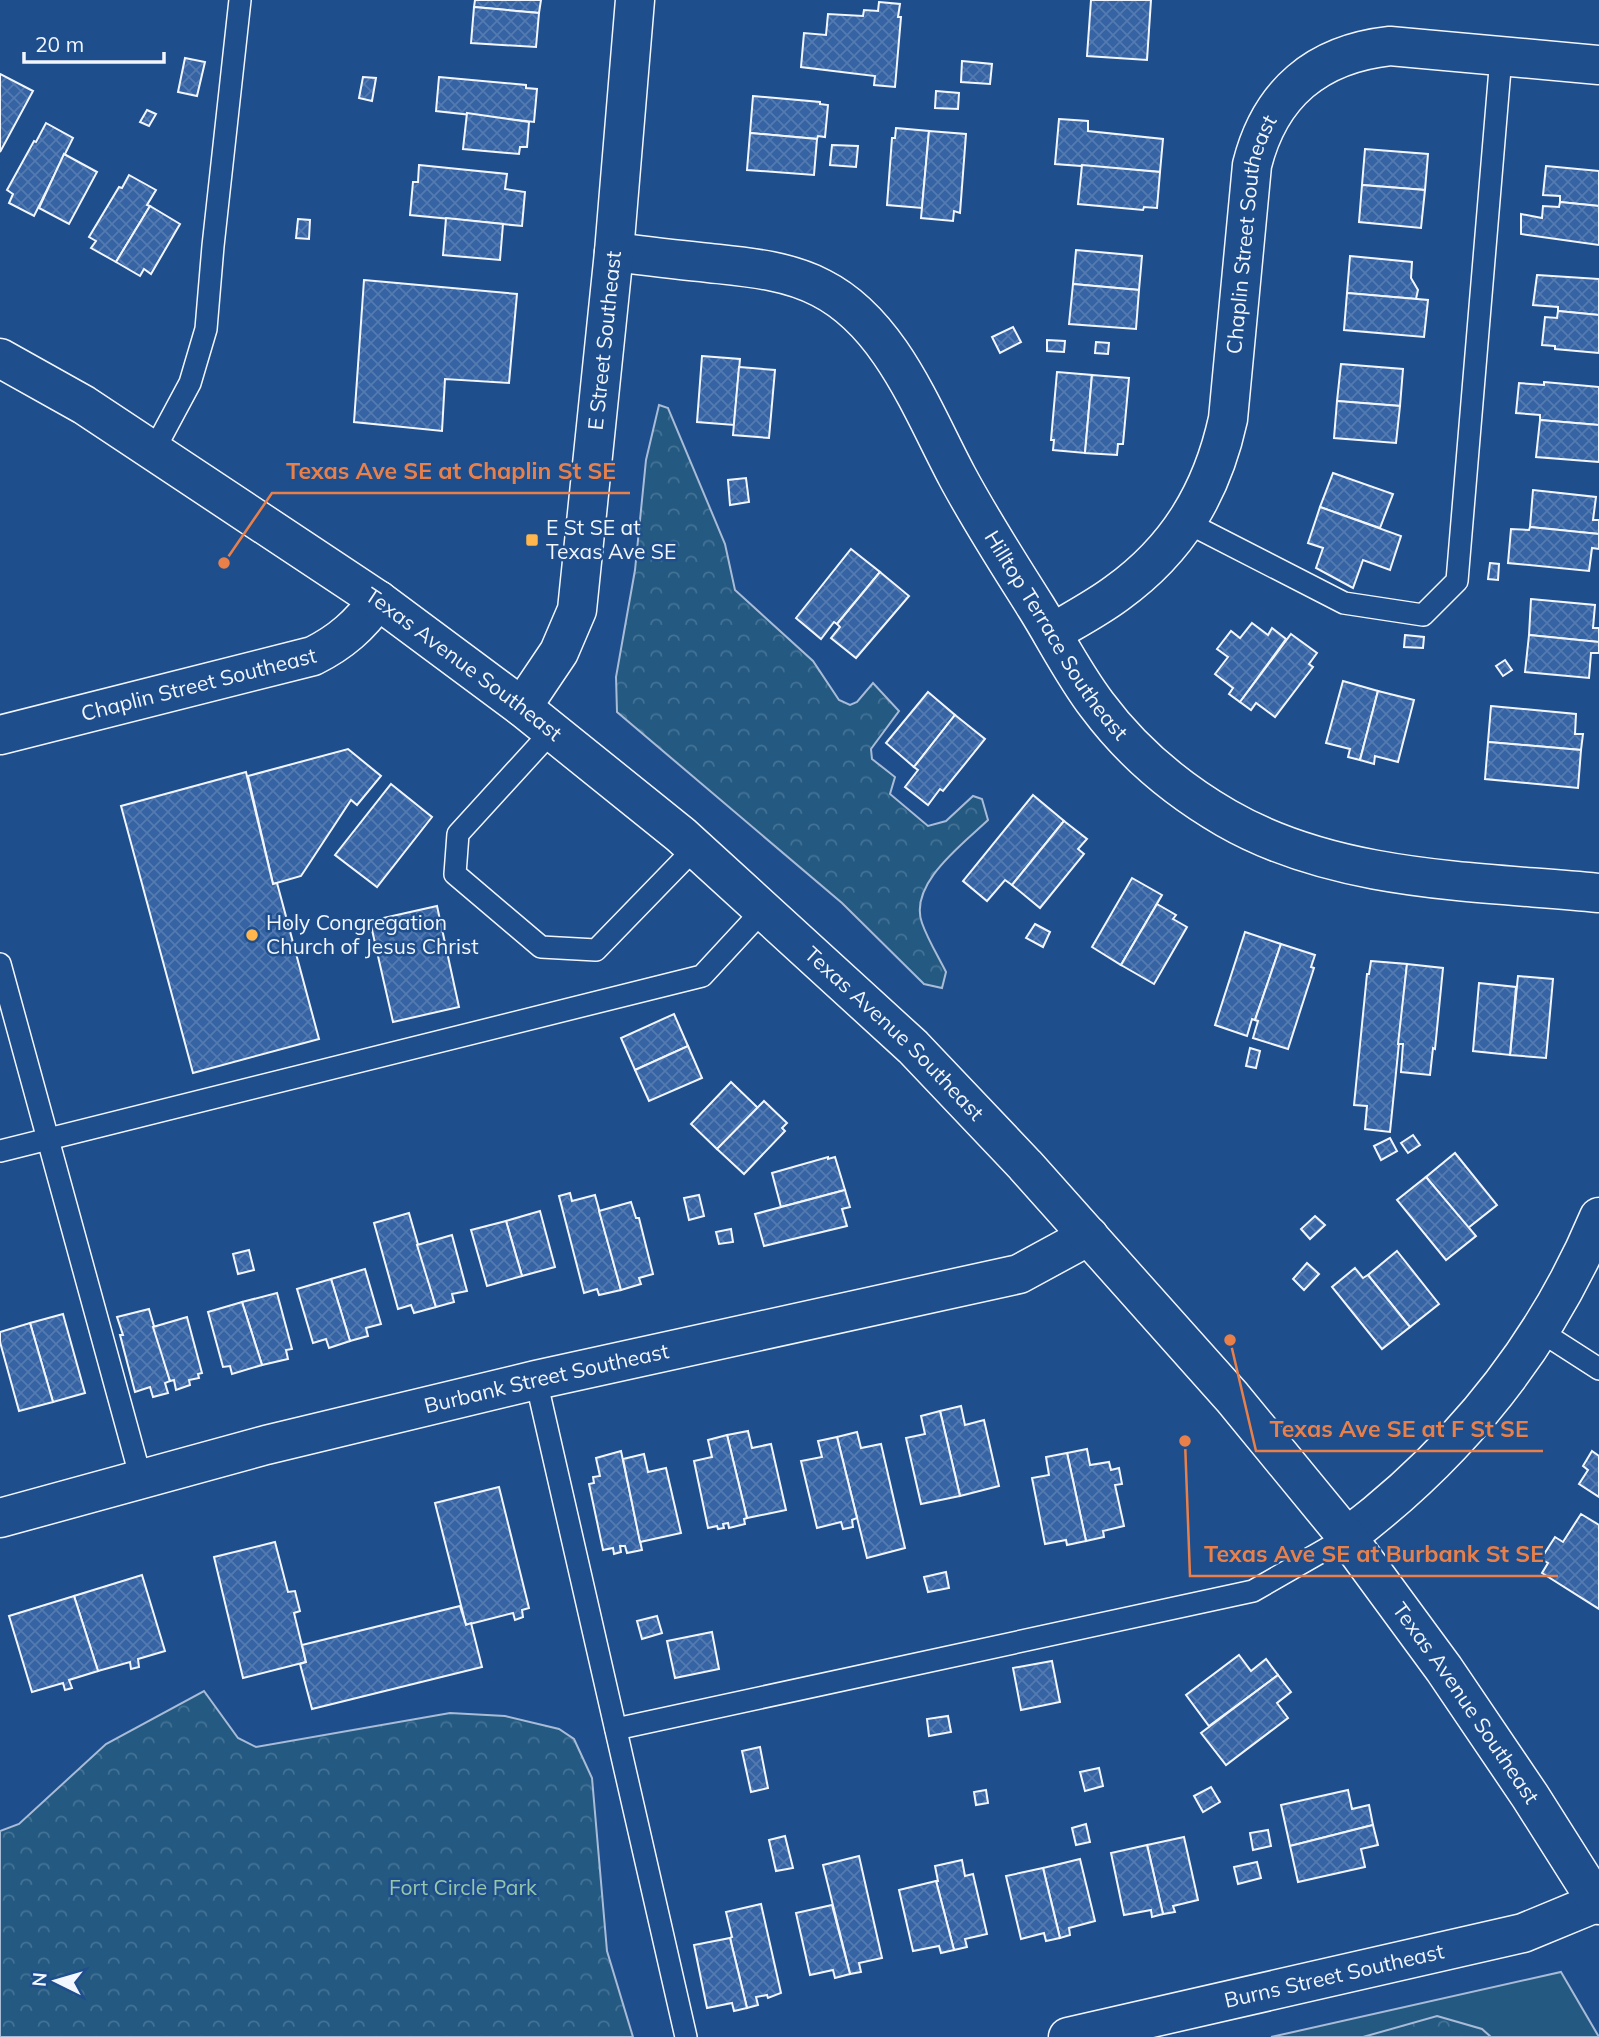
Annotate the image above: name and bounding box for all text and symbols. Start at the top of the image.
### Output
scale bar [24,21,164,65]
text: 20 m [35,31,84,57]
street label: Chaplin Street Southeast [1220,110,1282,355]
street label: E Street Southeast [582,249,626,431]
callout: Texas Ave SE at Chaplin St SE [272,449,630,493]
text: Texas Ave SE at Chaplin St SE [286,456,616,485]
place label: E St SE at Texas Ave SE [546,514,676,564]
street label: Hilltop Terrace Southeast [979,526,1134,745]
marker: E St SE at Texas Ave SE [524,532,540,548]
street label: Texas Avenue Southeast [361,581,568,746]
street label: Chaplin Street Southeast [78,642,319,726]
place label: Holy Congregation Church of Jesus Christ [266,909,479,959]
marker: Holy Congregation Church of Jesus Christ [244,927,260,943]
street label: Texas Avenue Southeast [800,941,990,1126]
street label: Burbank Street Southeast [421,1337,671,1418]
callout: Texas Ave SE at F St SE [1256,1407,1543,1451]
text: Texas Ave SE at F St SE [1269,1414,1529,1443]
callout: Texas Ave SE at Burbank St SE [1190,1532,1558,1576]
text: Texas Ave SE at Burbank St SE [1204,1539,1544,1568]
street label: Texas Avenue Southeast [1387,1597,1546,1808]
park label: Fort Circle Park [389,1874,537,1900]
street label: Burns Street Southeast [1222,1938,1446,2013]
north arrow [21,1946,91,2016]
text: N [26,1971,52,1988]

